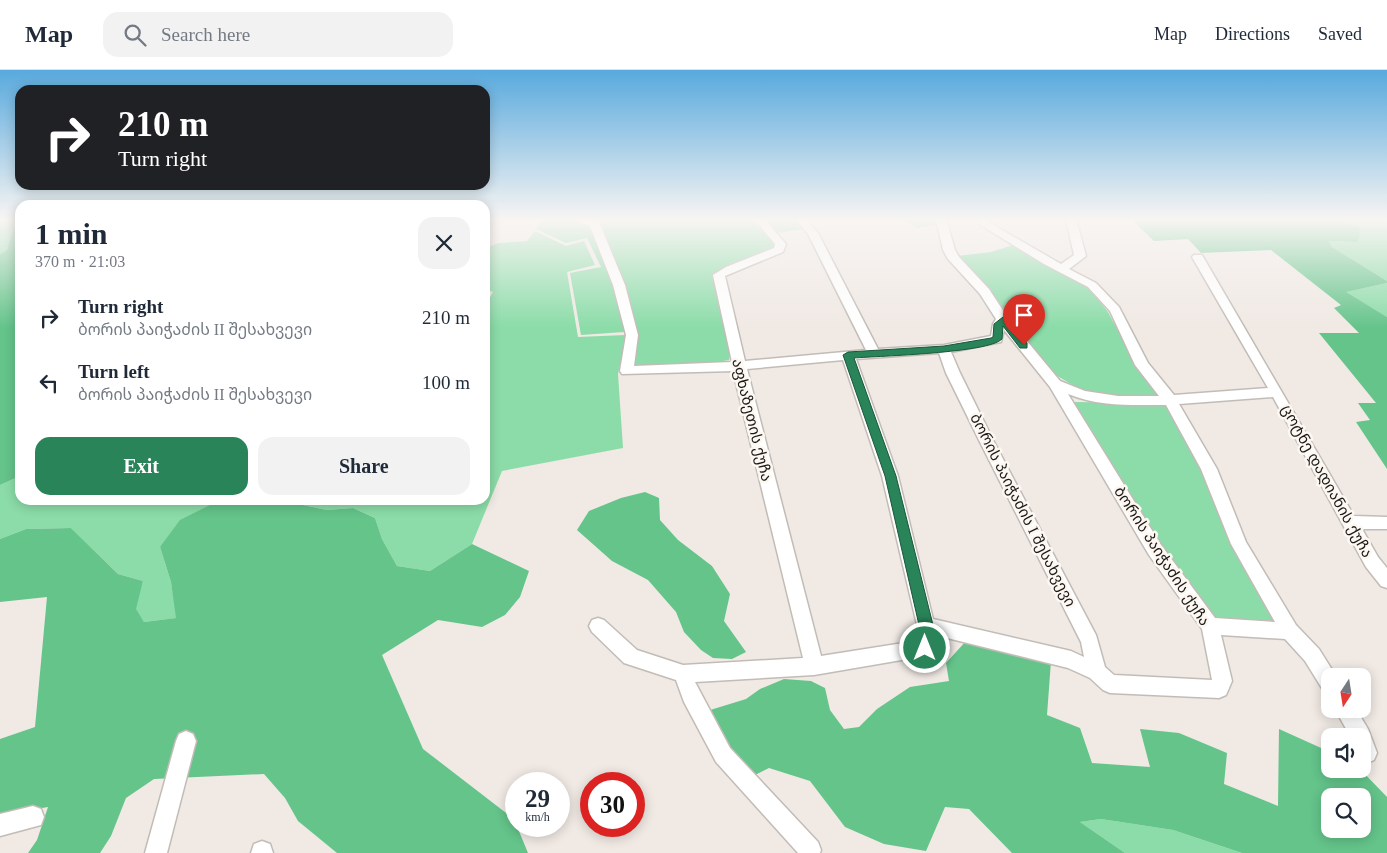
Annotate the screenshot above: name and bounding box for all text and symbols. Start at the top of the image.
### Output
search box [103,12,453,57]
text: Map [25,21,73,47]
icon: search [121,21,149,49]
text: Search here [161,24,250,45]
text: Map [1154,24,1187,44]
text: Directions [1215,24,1290,44]
text: Saved [1318,24,1362,44]
icon: right [35,105,100,170]
text: 210 m [118,105,208,144]
text: Turn right [118,146,207,171]
text: 1 min [35,217,108,250]
button: close [418,217,470,269]
text: 370 m · 21:03 [35,253,125,270]
pin [1003,294,1045,345]
text: Turn right [78,296,163,317]
icon: arrive [1010,301,1038,329]
icon: right [35,304,63,332]
text: 210 m [422,307,470,328]
text: ბორის პაიჭაძის II შესახვევი [78,321,312,338]
street label: აფხაზეთის ქუჩა [728,357,775,483]
text: Turn left [78,361,150,382]
icon: left [35,369,63,397]
text: 100 m [422,372,470,393]
text: ბორის პაიჭაძის II შესახვევი [78,386,312,403]
street label: ცოტნე დადიანის ქუჩა [1277,402,1376,561]
street label: ბორის პაიჭაძის I შესახვევი [966,411,1079,610]
button: Exit [35,437,248,495]
button: Share [258,437,470,495]
street label: ბორის პაიჭაძის ქუჩა [1110,484,1213,629]
position arrow [898,621,950,673]
north arrow [1321,668,1371,718]
map controls [1321,668,1371,838]
button: sound [1321,728,1371,778]
speed limit sign: 30 [580,772,645,837]
text: 29 [525,785,550,812]
button: search [1321,788,1371,838]
text: km/h [525,810,550,824]

